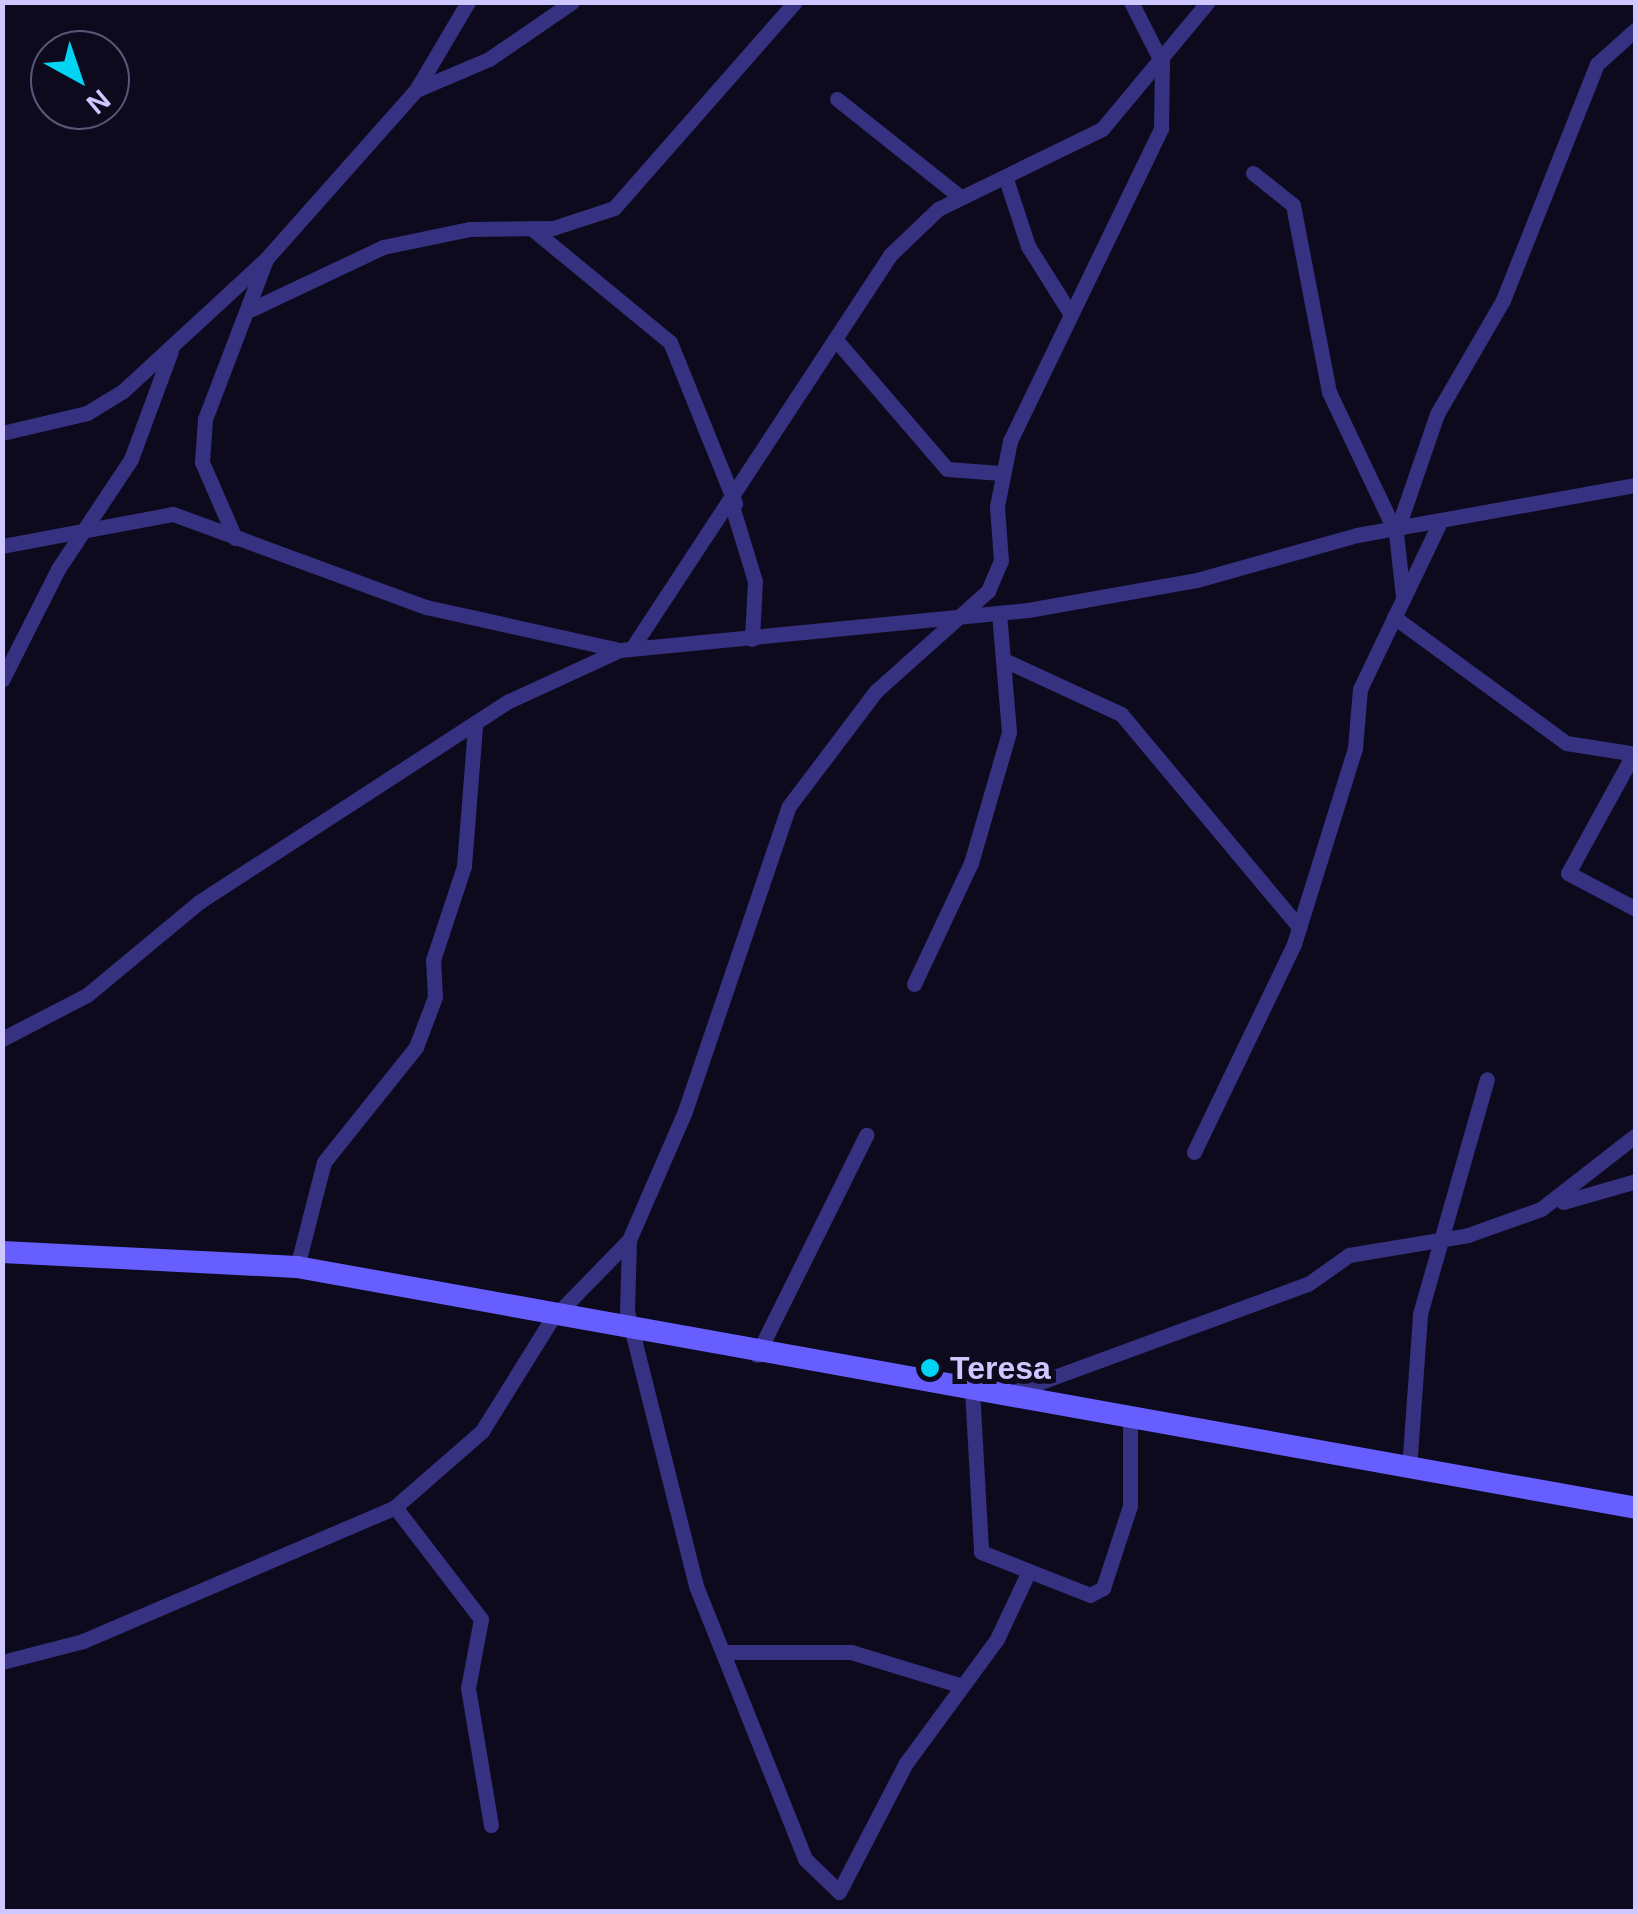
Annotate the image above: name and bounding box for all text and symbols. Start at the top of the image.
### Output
north arrow [30,30,130,130]
text: N [81,83,116,120]
place label: Teresa [950,1349,1051,1387]
marker: Teresa [919,1357,941,1379]

